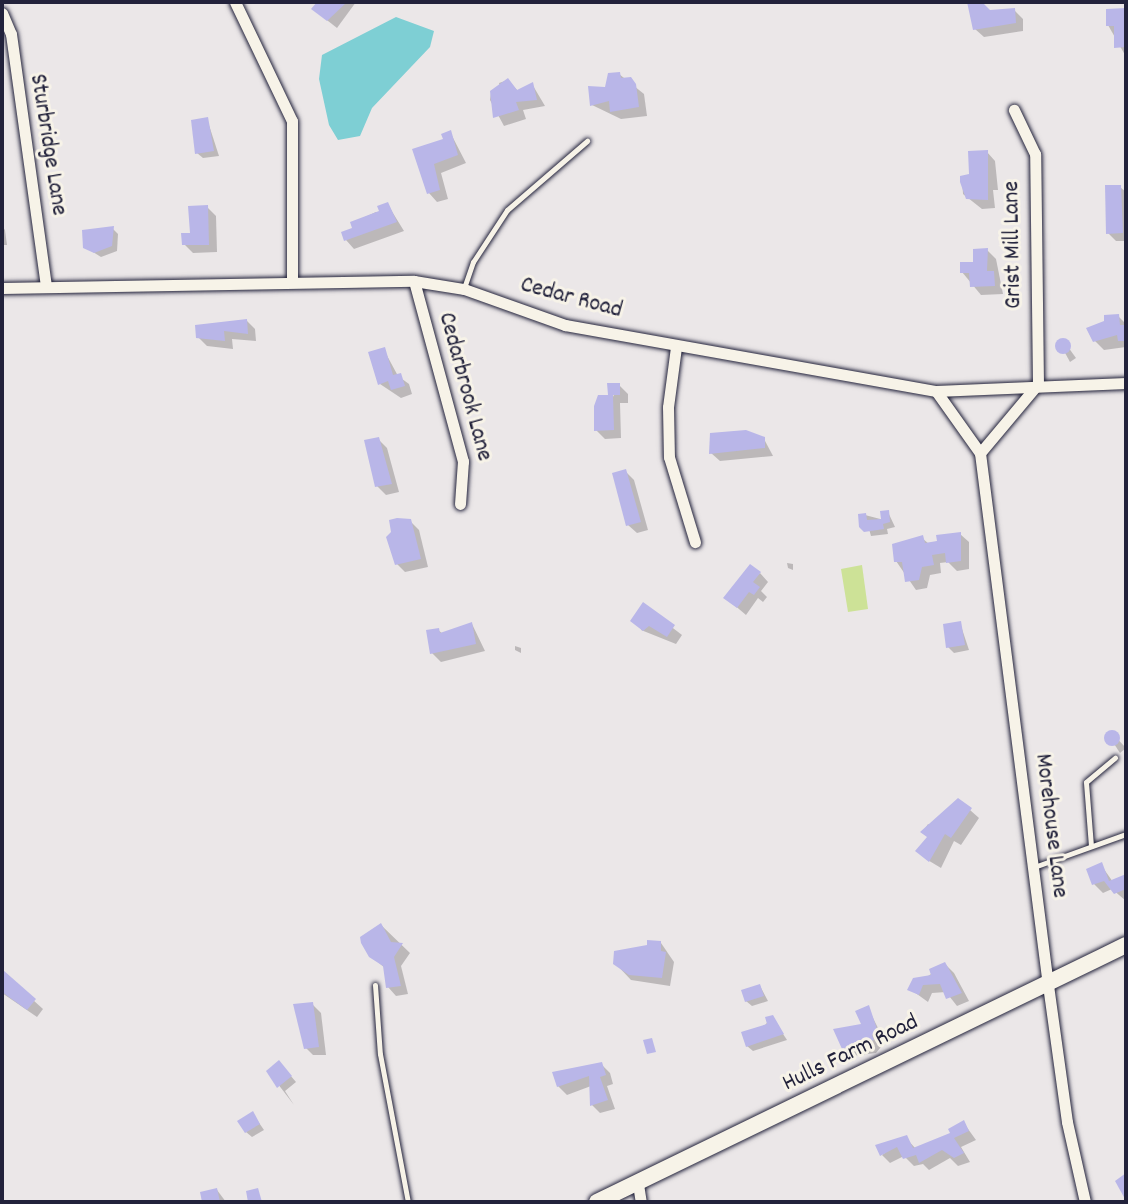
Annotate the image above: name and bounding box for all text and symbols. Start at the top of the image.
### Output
street label: Sturbridge Lane [22,72,72,218]
street label: Grist Mill Lane [998,181,1030,309]
street label: Cedar Road [517,272,625,326]
street label: Cedarbrook Lane [430,310,498,464]
street label: Morehouse Lane [1027,752,1073,900]
street label: Hulls Farm Road [778,1009,924,1099]

